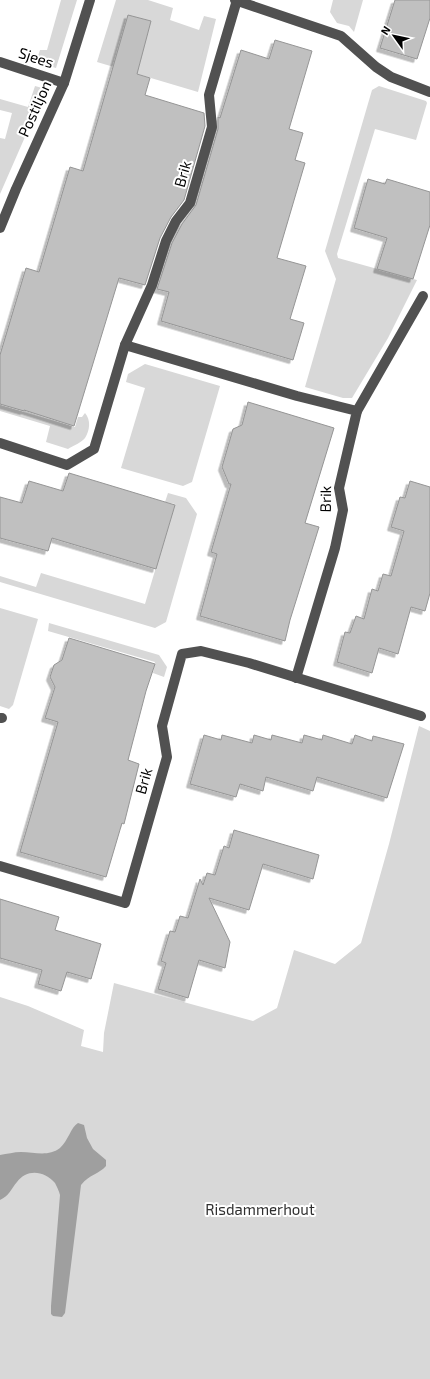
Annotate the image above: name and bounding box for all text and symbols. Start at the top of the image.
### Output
north arrow [374,16,414,56]
text: N [378,23,393,37]
street label: Sjees [16,43,56,72]
street label: Postiljon [14,78,55,140]
street label: Brik [170,158,194,189]
street label: Brik [316,485,334,512]
street label: Brik [131,765,155,796]
park label: Risdammerhout [205,1200,315,1218]

